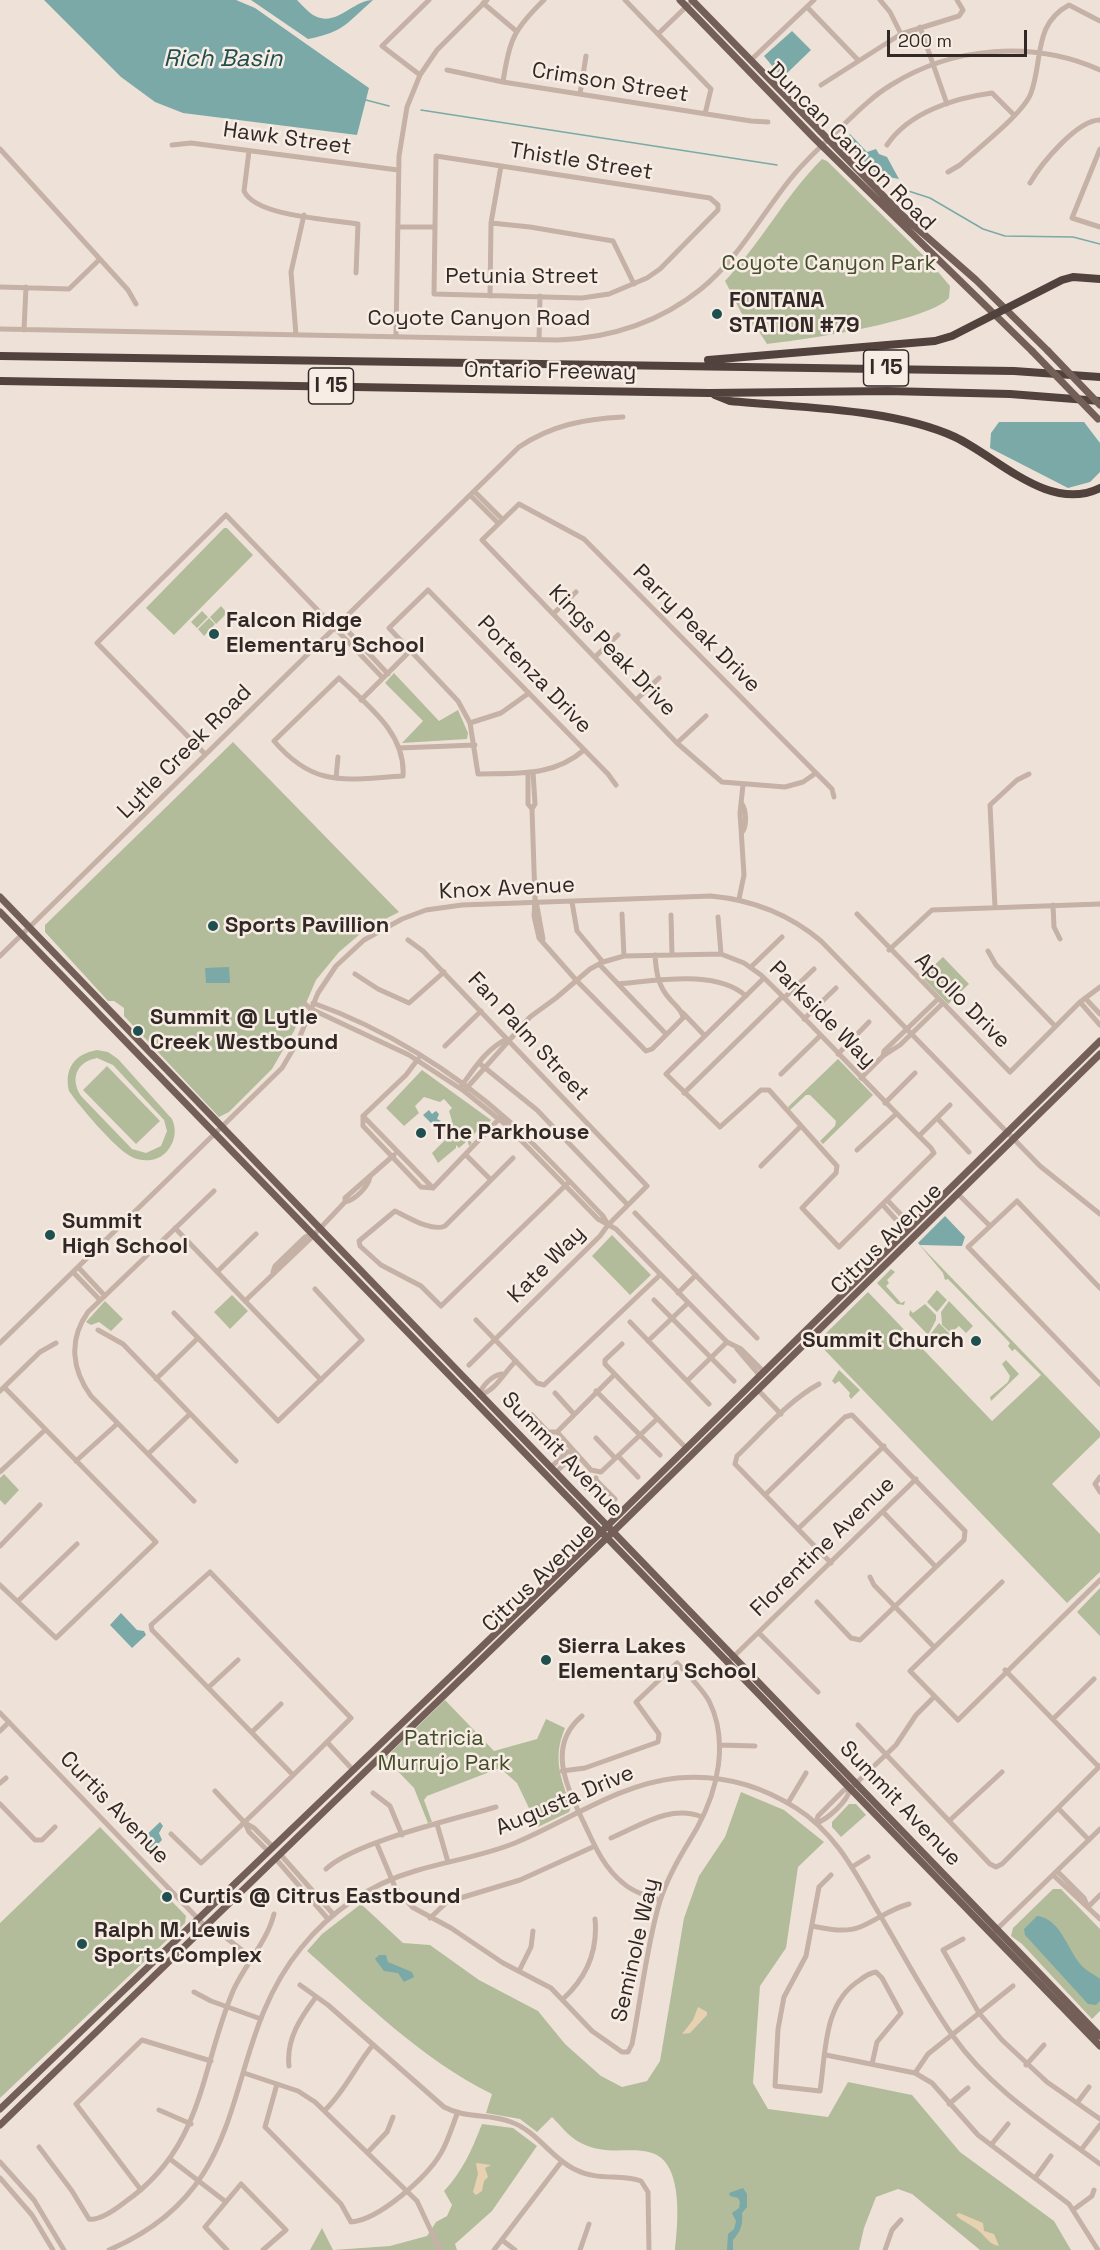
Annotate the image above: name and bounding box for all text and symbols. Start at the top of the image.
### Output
scale bar [890,18,1030,56]
text: 200 m [898,29,952,52]
water label: Rich Basin [163,45,283,73]
street label: Duncan Canyon Road [761,57,941,237]
street label: Crimson Street [530,58,690,108]
street label: Hawk Street [221,117,353,161]
street label: Thistle Street [508,138,654,186]
park label: Coyote Canyon Park [722,251,936,277]
street label: Petunia Street [445,264,599,290]
place label: FONTANA STATION #79 [729,288,860,340]
street label: Coyote Canyon Road [367,306,591,332]
marker: FONTANA STATION #79 [710,307,724,321]
road number: I 15 [864,350,908,386]
street label: Ontario Freeway [464,357,636,387]
road number: I 15 [308,368,354,404]
street label: Parry Peak Drive [627,560,765,698]
street label: Kings Peak Drive [543,580,681,722]
place label: Falcon Ridge Elementary School [226,608,425,660]
street label: Portenza Drive [471,611,597,739]
marker: Falcon Ridge Elementary School [207,627,221,641]
street label: Lytle Creek Road [112,679,258,825]
street label: Knox Avenue [438,872,576,906]
place label: Sports Pavillion [225,913,389,939]
marker: Sports Pavillion [206,919,220,933]
street label: Apollo Drive [909,948,1015,1054]
street label: Parkside Way [763,956,881,1074]
street label: Fan Palm Street [462,967,594,1107]
place label: Summit @ Lytle Creek Westbound [150,1005,338,1056]
marker: Summit @ Lytle Creek Westbound [131,1024,145,1038]
place label: The Parkhouse [433,1120,589,1146]
marker: The Parkhouse [414,1126,428,1140]
street label: Citrus Avenue [826,1178,948,1300]
place label: Summit High School [62,1209,188,1260]
street label: Kate Way [503,1221,591,1309]
marker: Summit High School [43,1228,57,1242]
place label: Summit Church [802,1328,964,1354]
marker: Summit Church [969,1334,983,1348]
street label: Summit Avenue [496,1387,628,1523]
street label: Florentine Avenue [745,1471,901,1623]
street label: Citrus Avenue [477,1518,601,1638]
place label: Sierra Lakes Elementary School [558,1634,757,1686]
marker: Sierra Lakes Elementary School [539,1653,553,1667]
park label: Patricia Murrujo Park [378,1726,510,1778]
street label: Summit Avenue [834,1736,966,1872]
street label: Curtis Avenue [54,1746,174,1870]
street label: Augusta Drive [492,1760,638,1842]
street label: Seminole Way [607,1875,665,2025]
place label: Curtis @ Citrus Eastbound [179,1884,461,1910]
marker: Curtis @ Citrus Eastbound [160,1890,174,1904]
place label: Ralph M. Lewis Sports Complex [94,1918,262,1970]
marker: Ralph M. Lewis Sports Complex [75,1937,89,1951]

